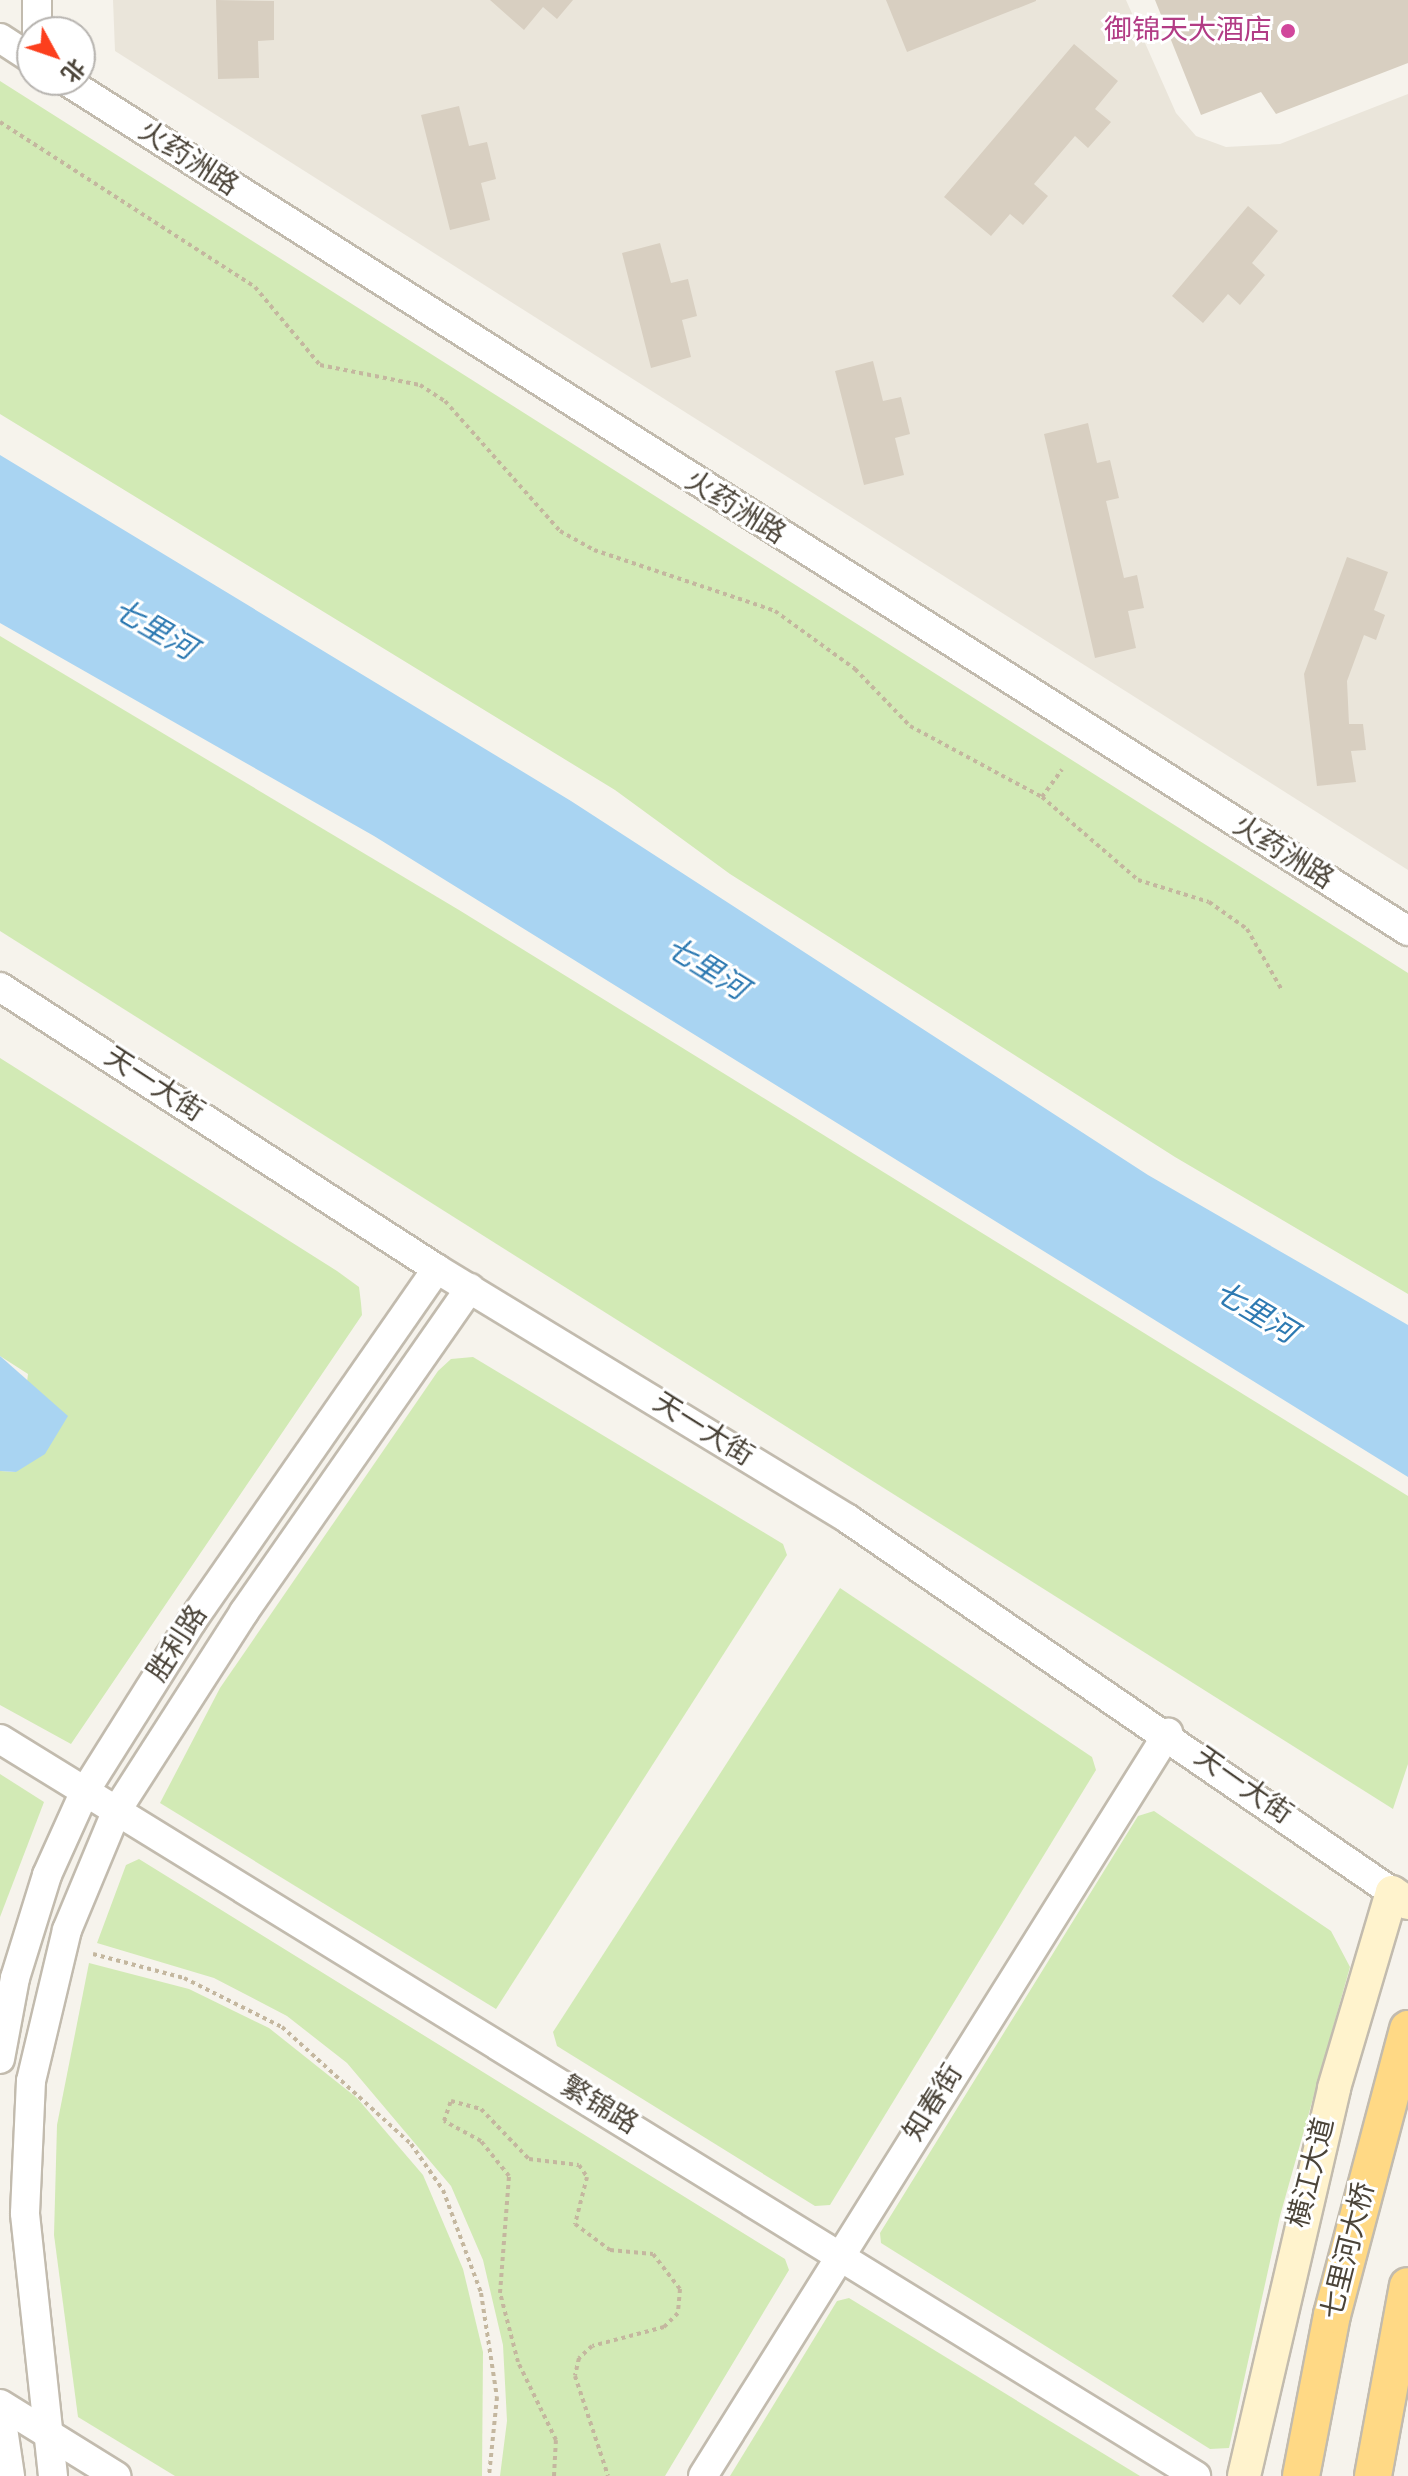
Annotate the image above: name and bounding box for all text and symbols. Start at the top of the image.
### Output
place label: 御锦天大酒店 [1104,14,1272,48]
north arrow [16,16,96,96]
marker: 御锦天大酒店 [1279,22,1297,40]
text: 北 [57,55,88,86]
street label: 火药洲路 [132,114,244,204]
street label: 火药洲路 [679,464,791,552]
water label: 七里河 [106,592,202,668]
street label: 火药洲路 [1227,809,1339,897]
water label: 七里河 [658,930,754,1008]
street label: 天一大街 [98,1040,210,1130]
water label: 七里河 [1207,1274,1303,1352]
street label: 天一大街 [647,1386,759,1474]
street label: 胜利路 [141,1600,215,1688]
street label: 天一大街 [1187,1740,1299,1832]
street label: 知春街 [897,2058,971,2148]
street label: 繁锦路 [554,2070,644,2142]
street label: 横江大道 [1282,2115,1342,2231]
street label: 七里河大桥 [1316,2179,1382,2323]

